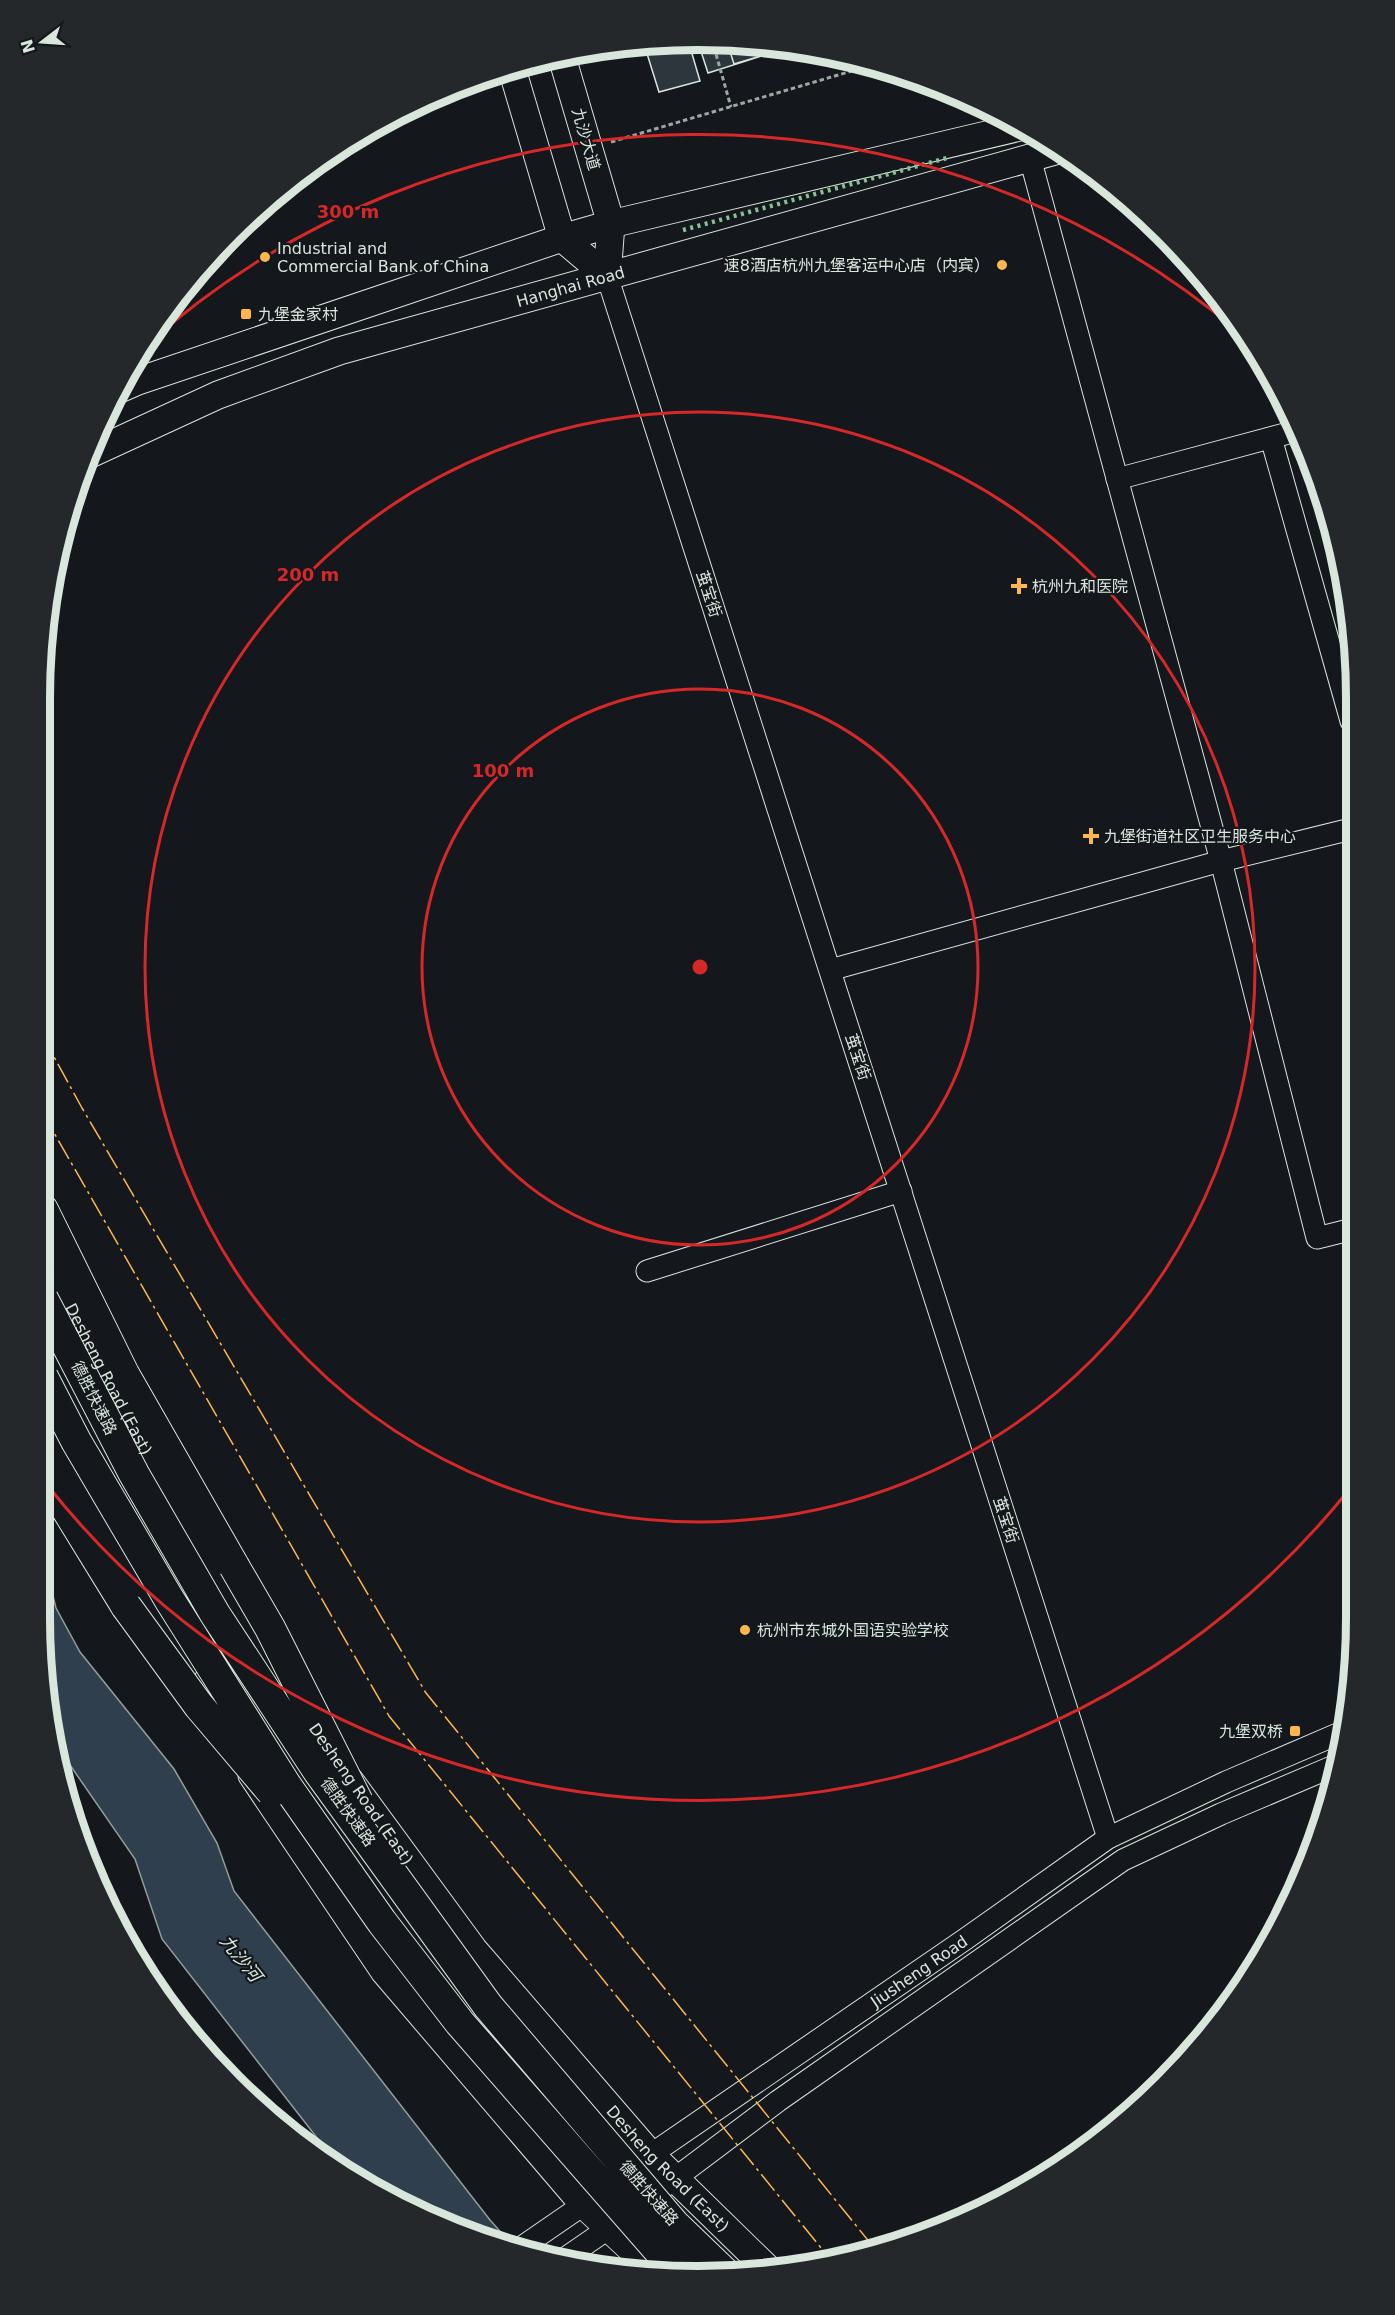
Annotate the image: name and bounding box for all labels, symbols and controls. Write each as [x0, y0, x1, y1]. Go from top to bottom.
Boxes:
north arrow [12, 12, 72, 72]
text: N [17, 37, 39, 55]
street label: 九沙大道 [568, 106, 604, 172]
text: 300 m [317, 201, 379, 222]
place label: Industrial and Commercial Bank of China [277, 239, 489, 276]
marker: Industrial and Commercial Bank of China [258, 250, 272, 264]
place label: 速8酒店杭州九堡客运中心店（内宾） [724, 256, 990, 275]
marker: 速8酒店杭州九堡客运中心店（内宾） [995, 258, 1009, 272]
street label: Hanghai Road [514, 262, 627, 311]
place label: 九堡金家村 [258, 305, 338, 324]
marker: 九堡金家村 [239, 307, 253, 321]
text: 200 m [277, 564, 339, 585]
street label: 茧宝街 [693, 568, 725, 620]
marker: 杭州九和医院 [1010, 577, 1028, 595]
place label: 杭州九和医院 [1032, 577, 1128, 596]
text: 100 m [472, 760, 534, 781]
marker: 九堡街道社区卫生服务中心 [1082, 827, 1100, 845]
place label: 九堡街道社区卫生服务中心 [1104, 827, 1296, 846]
centre of rings [690, 957, 710, 977]
street label: 茧宝街 [842, 1031, 874, 1083]
street label: Desheng Road (East) [62, 1300, 156, 1458]
street label: 德胜快速路 [67, 1358, 121, 1438]
street label: 茧宝街 [990, 1494, 1022, 1546]
place label: 杭州市东城外国语实验学校 [757, 1621, 949, 1640]
marker: 杭州市东城外国语实验学校 [738, 1623, 752, 1637]
street label: Desheng Road (East) [305, 1720, 417, 1868]
place label: 九堡双桥 [1219, 1722, 1283, 1741]
marker: 九堡双桥 [1288, 1724, 1302, 1738]
street label: 德胜快速路 [317, 1774, 379, 1850]
water label: 九沙河 [216, 1930, 268, 1988]
street label: Jiusheng Road [866, 1931, 971, 2011]
street label: Desheng Road (East) [603, 2102, 733, 2236]
street label: 德胜快速路 [616, 2157, 682, 2229]

